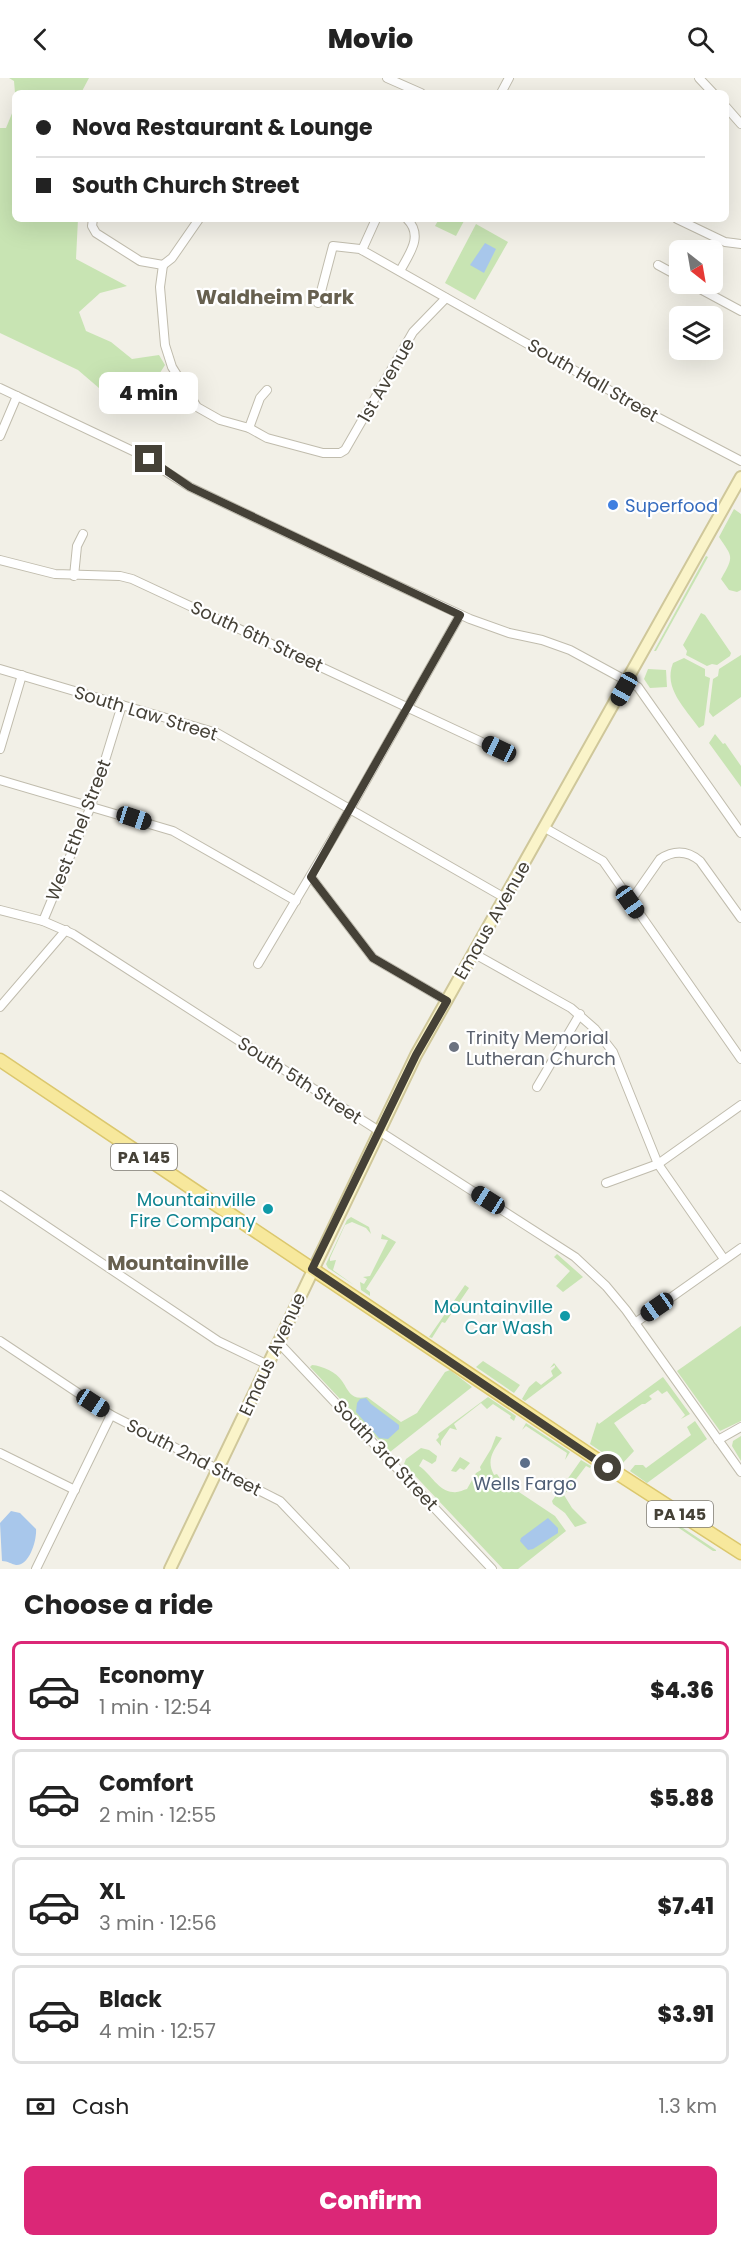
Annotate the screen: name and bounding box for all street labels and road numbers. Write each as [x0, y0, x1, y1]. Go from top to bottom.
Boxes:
street label: South Hall Street [523, 332, 663, 428]
street label: 1st Avenue [352, 333, 420, 427]
street label: South 6th Street [187, 594, 327, 678]
street label: South Law Street [71, 679, 221, 747]
street label: West Ethel Street [39, 756, 117, 904]
street label: Emaus Avenue [448, 856, 536, 984]
street label: South 5th Street [233, 1030, 367, 1130]
road number: PA 145 [111, 1144, 177, 1170]
street label: Emaus Avenue [233, 1288, 311, 1420]
street label: South 3rd Street [328, 1394, 444, 1516]
street label: South 2nd Street [122, 1412, 266, 1502]
road number: PA 145 [647, 1501, 713, 1527]

